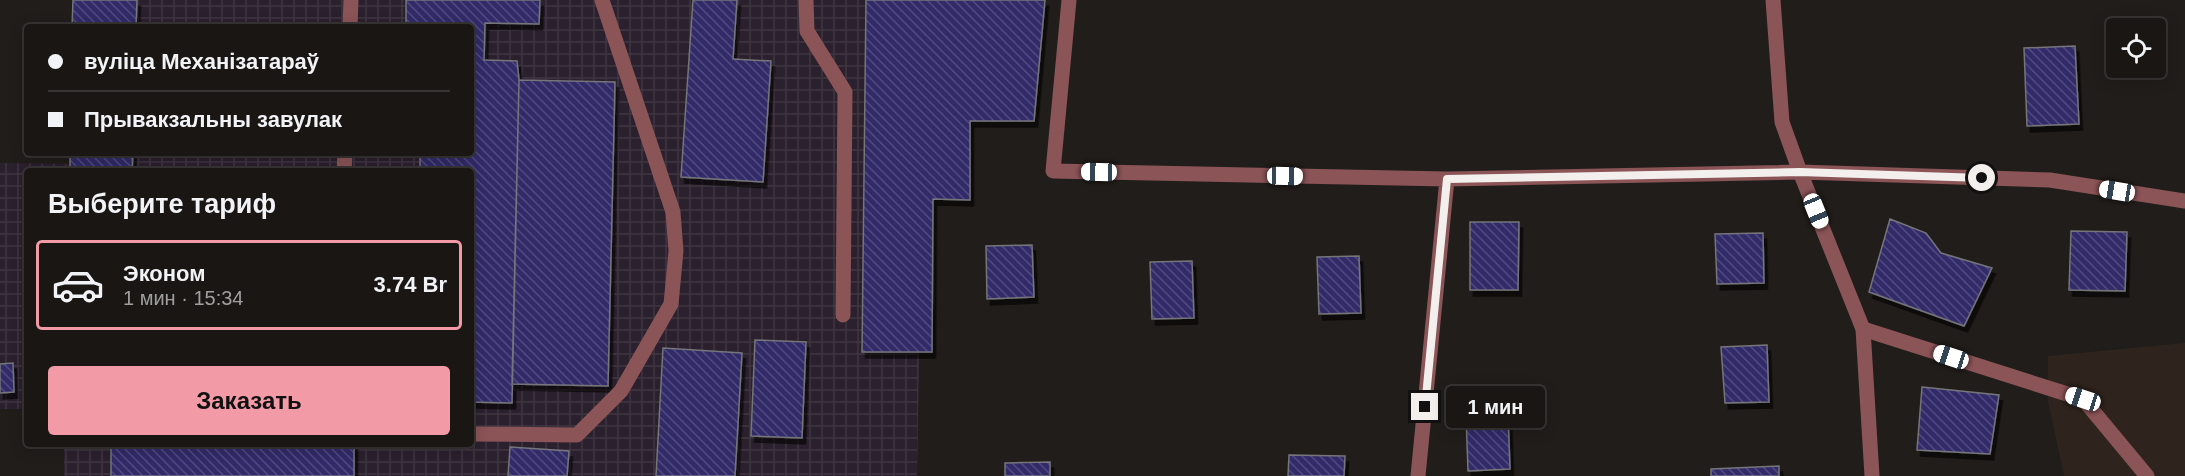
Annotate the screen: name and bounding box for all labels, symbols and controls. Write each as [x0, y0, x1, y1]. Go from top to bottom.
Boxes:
map controls [2106, 18, 2166, 78]
button: locate [2106, 18, 2166, 78]
text: вуліца Механізатараў [84, 49, 319, 74]
text: Прывакзальны завулак [84, 107, 342, 132]
car [1081, 163, 1117, 181]
route start [1968, 164, 1995, 191]
car [1267, 167, 1303, 185]
car [2098, 179, 2136, 203]
text: Выберите тариф [48, 189, 276, 219]
car [1801, 191, 1831, 231]
icon: car [51, 258, 105, 312]
text: Эконом [123, 261, 206, 286]
text: 3.74 Br [374, 272, 447, 297]
text: 1 мин · 15:34 [123, 287, 243, 309]
car [1931, 343, 1971, 371]
button: Заказать [48, 366, 450, 435]
car [2063, 385, 2103, 413]
callout: 1 мин [1446, 386, 1545, 428]
route end [1411, 393, 1438, 420]
text: 1 мин [1468, 396, 1523, 418]

